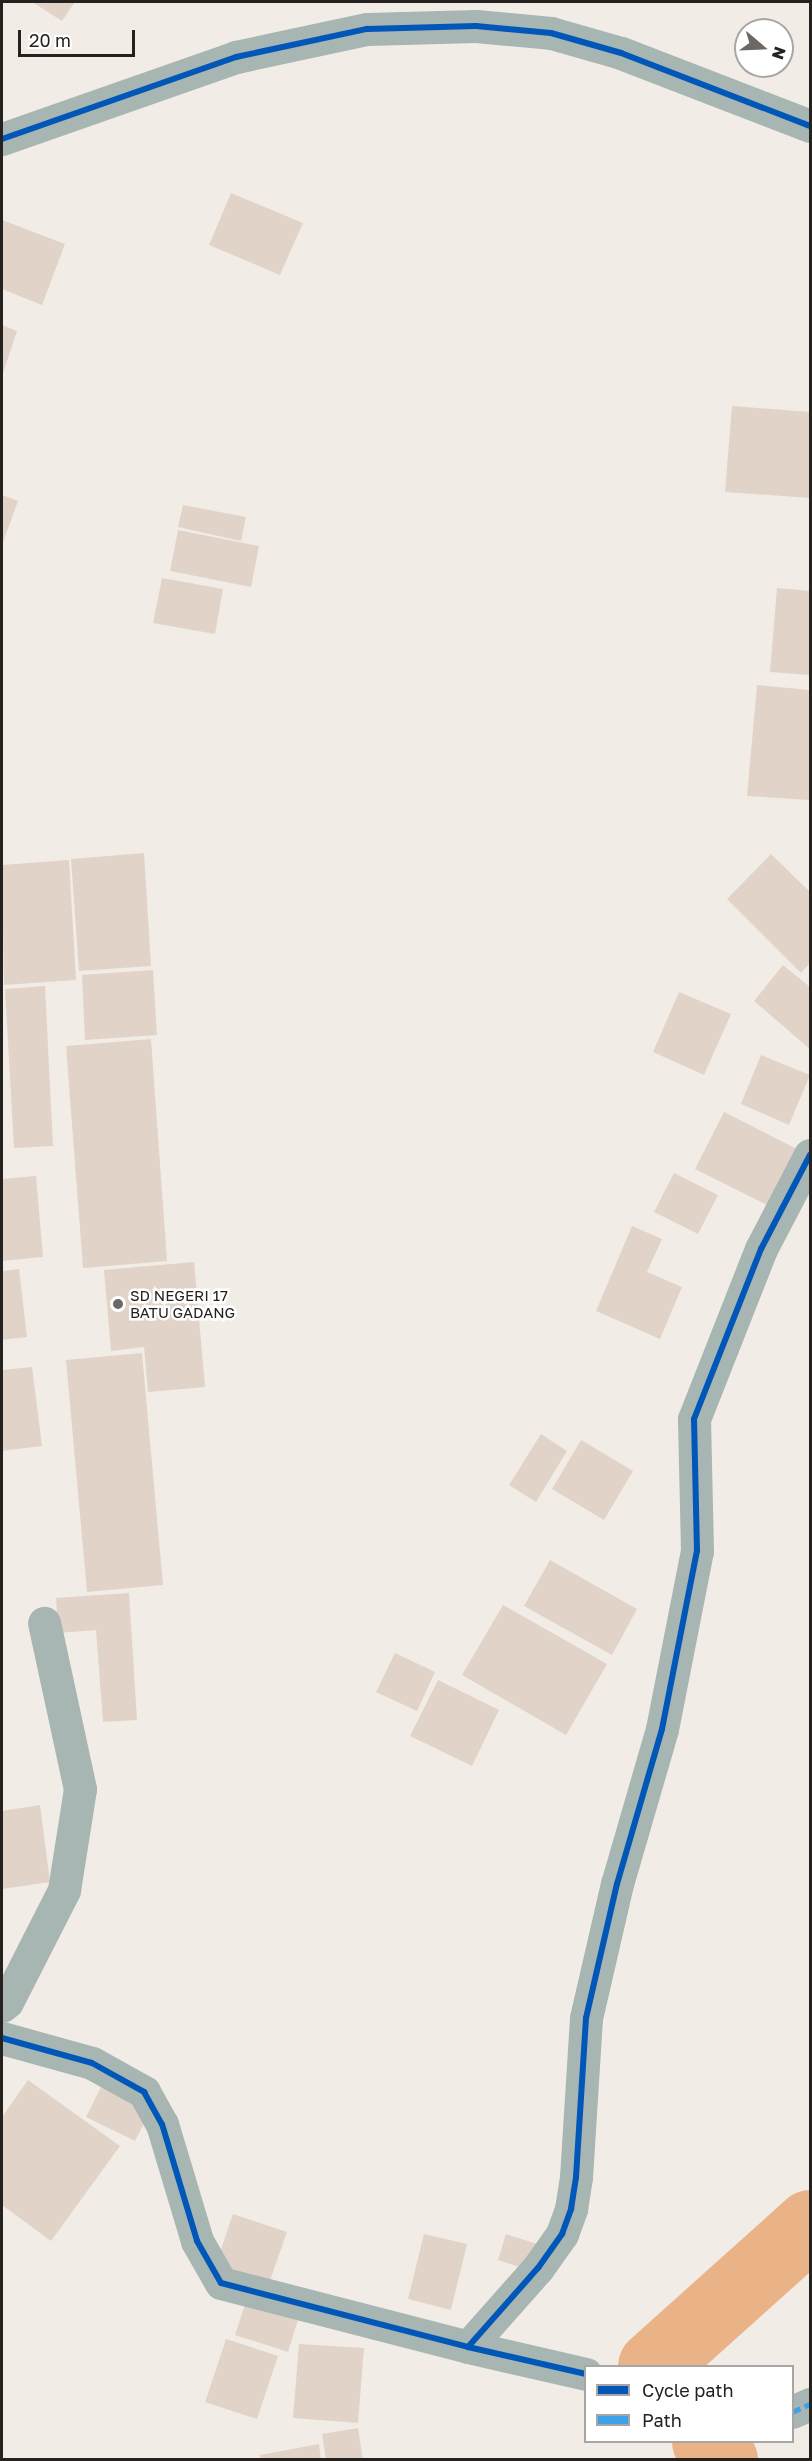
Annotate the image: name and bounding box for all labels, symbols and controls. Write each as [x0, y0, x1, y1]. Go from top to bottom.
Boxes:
scale bar [21, 18, 138, 56]
north arrow [734, 18, 794, 78]
text: 20 m [29, 29, 71, 51]
text: N [768, 44, 791, 62]
place label: SD NEGERI 17 BATU GADANG [130, 1286, 235, 1321]
marker: SD NEGERI 17 BATU GADANG [111, 1297, 125, 1311]
legend [584, 2365, 794, 2443]
text: Cycle path [642, 2379, 734, 2401]
text: Path [642, 2409, 682, 2431]

